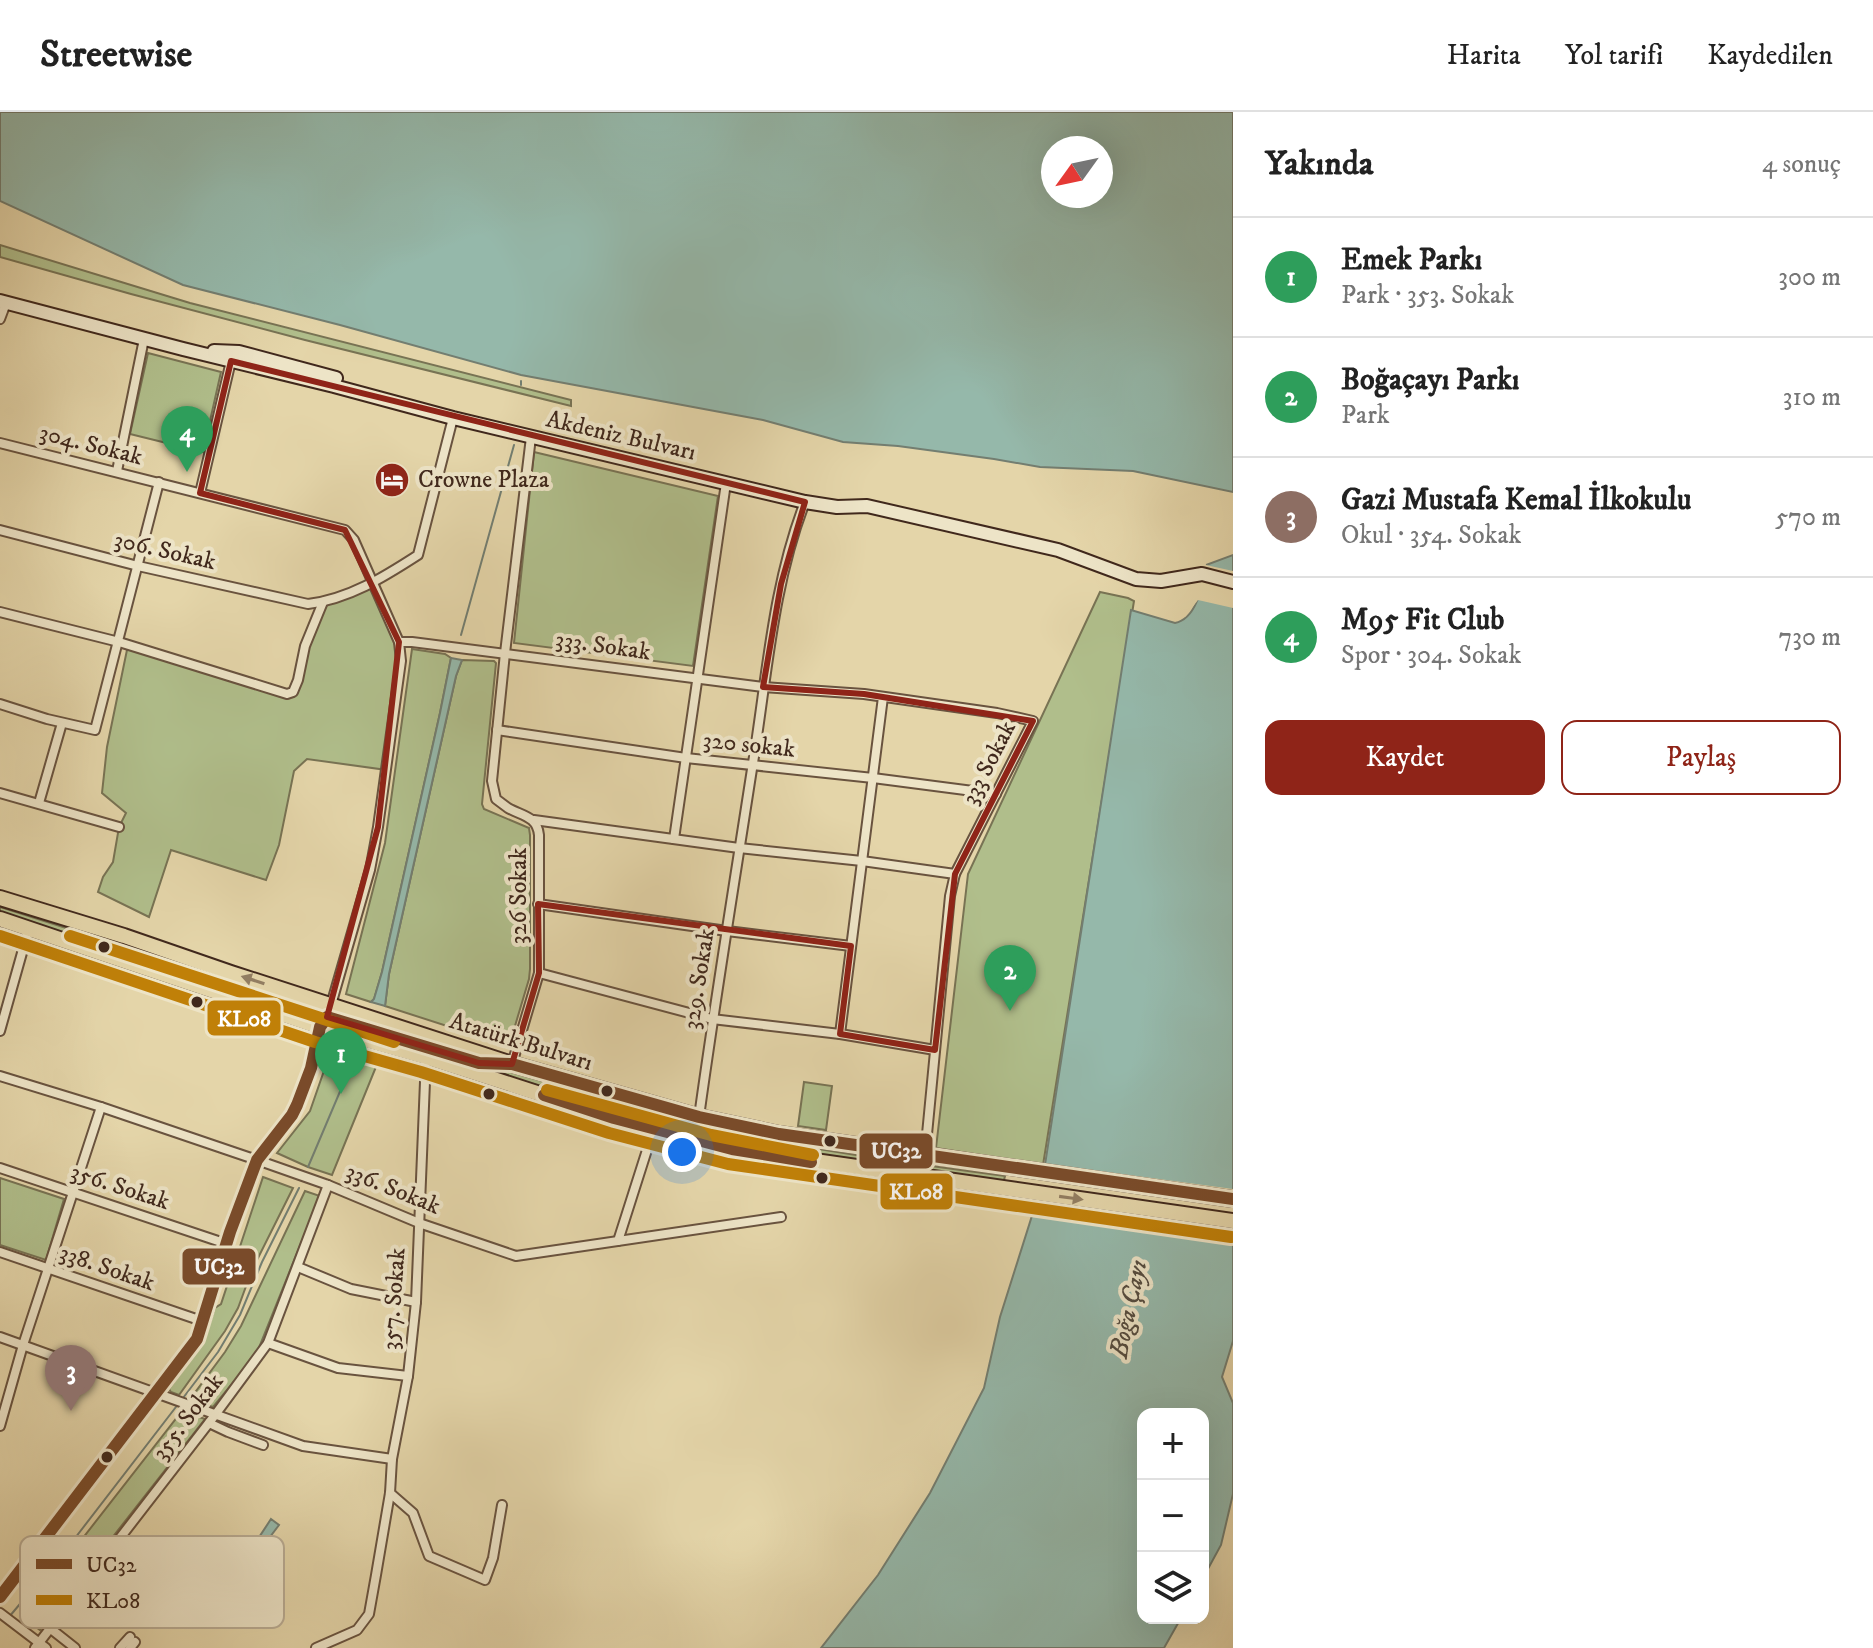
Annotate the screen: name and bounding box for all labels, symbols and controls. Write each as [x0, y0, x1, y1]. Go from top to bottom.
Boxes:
text: Streetwise [40, 31, 192, 79]
text: Harita [1447, 38, 1521, 73]
text: Yol tarifi [1565, 38, 1663, 73]
text: Kaydedilen [1707, 38, 1833, 73]
north arrow [1041, 136, 1113, 208]
text: Yakında [1265, 143, 1373, 185]
text: 4 sonuç [1762, 148, 1841, 181]
text: Emek Parkı [1341, 242, 1482, 279]
text: 1 [1286, 261, 1296, 294]
text: 300 m [1778, 261, 1841, 294]
text: Park · 353. Sokak [1341, 279, 1514, 312]
text: Boğaçayı Parkı [1341, 362, 1520, 399]
text: 2 [1285, 381, 1297, 414]
text: 310 m [1783, 381, 1841, 414]
text: Park [1341, 399, 1390, 432]
street label: Akdeniz Bulvarı [543, 404, 699, 468]
pin: 4 [161, 406, 213, 472]
street label: 304. Sokak [36, 418, 146, 472]
hotel icon: Crowne Plaza [373, 461, 411, 499]
place label: Crowne Plaza [418, 465, 550, 495]
text: Gazi Mustafa Kemal İlkokulu [1341, 482, 1691, 519]
text: 3 [1286, 501, 1296, 534]
text: 570 m [1775, 501, 1841, 534]
text: Okul · 354. Sokak [1341, 519, 1521, 552]
street label: 306. Sokak [111, 525, 219, 577]
text: M95 Fit Club [1341, 602, 1504, 639]
text: 4 [1284, 621, 1298, 654]
text: 730 m [1779, 621, 1841, 654]
street label: 333. Sokak [553, 624, 653, 668]
text: Spor · 304. Sokak [1341, 639, 1521, 672]
street label: 333 Sokak [955, 716, 1023, 810]
button: Kaydet [1265, 720, 1545, 795]
button: Paylaş [1561, 720, 1841, 795]
street label: 320 sokak [701, 725, 797, 765]
street label: 326 Sokak [504, 848, 534, 944]
street label: 329. Sokak [676, 926, 722, 1032]
unlabelled marker [96, 939, 112, 955]
pin: 2 [984, 945, 1036, 1011]
one-way arrow [240, 973, 264, 985]
unlabelled marker [189, 994, 205, 1010]
line badge: KL08 [206, 999, 282, 1037]
text: KL08 [217, 1006, 271, 1033]
street label: Atatürk Bulvarı [446, 1006, 596, 1078]
pin: 1 [315, 1028, 367, 1094]
unlabelled marker [599, 1083, 615, 1099]
unlabelled marker [481, 1086, 497, 1102]
your location [662, 1132, 702, 1172]
line badge: UC32 [858, 1132, 934, 1170]
unlabelled marker [822, 1133, 838, 1149]
text: UC32 [871, 1138, 922, 1165]
street label: 336. Sokak [341, 1156, 445, 1222]
street label: 356. Sokak [67, 1157, 173, 1217]
unlabelled marker [814, 1170, 830, 1186]
line badge: KL08 [879, 1172, 954, 1211]
text: KL08 [889, 1179, 943, 1206]
one-way arrow [1059, 1192, 1084, 1205]
street label: 338. Sokak [55, 1238, 159, 1298]
line badge: UC32 [181, 1247, 257, 1286]
street label: 357. Sokak [375, 1247, 413, 1351]
text: UC32 [194, 1254, 245, 1281]
water label: Boğa Çayı [1102, 1257, 1155, 1362]
pin: 3 [45, 1345, 97, 1411]
street label: 355. Sokak [146, 1368, 230, 1466]
map controls [1137, 1408, 1209, 1624]
button: + [1137, 1408, 1209, 1480]
unlabelled marker [99, 1449, 115, 1465]
button: − [1137, 1480, 1209, 1552]
legend [20, 1536, 284, 1628]
text: UC32 [86, 1552, 137, 1579]
button: layers [1137, 1552, 1209, 1624]
text: KL08 [86, 1588, 140, 1615]

